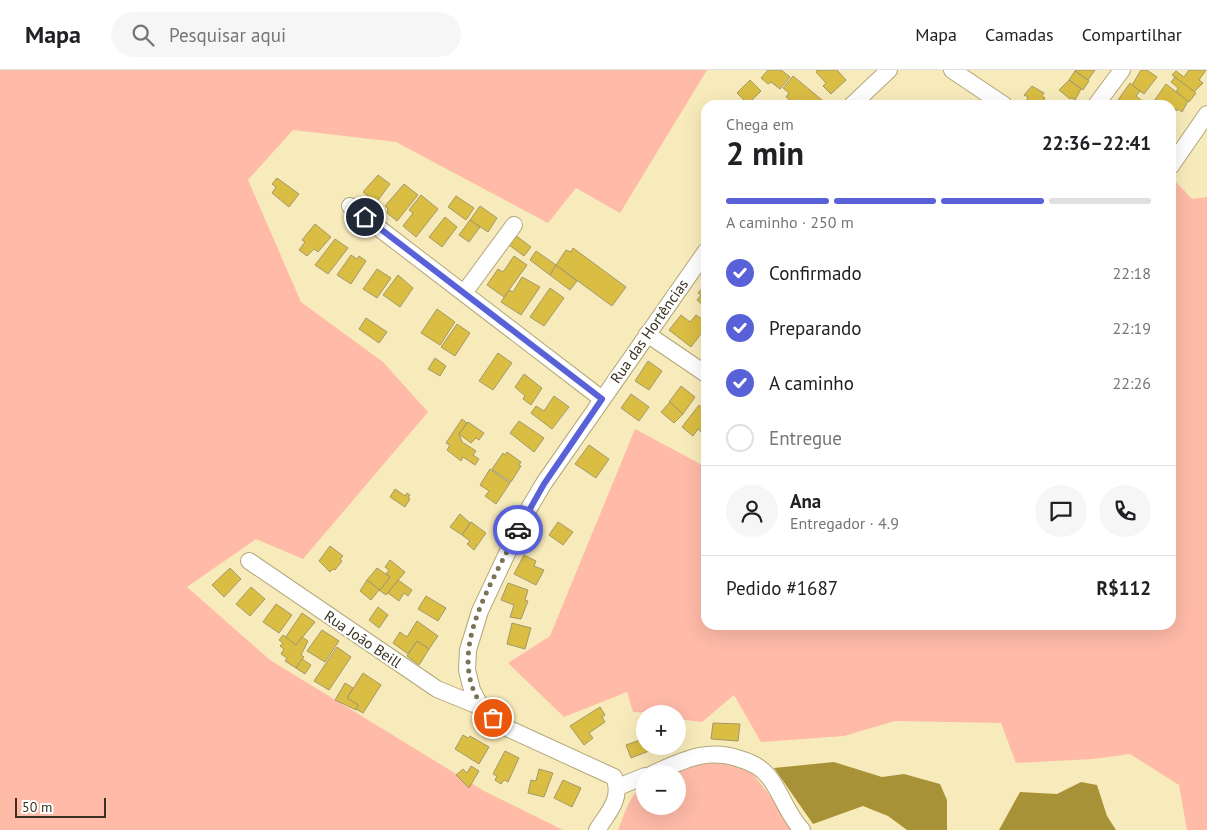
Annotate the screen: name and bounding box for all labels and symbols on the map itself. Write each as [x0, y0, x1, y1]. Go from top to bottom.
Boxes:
pin [344, 196, 386, 238]
street label: Rua das Hortências [606, 275, 692, 387]
courier [493, 505, 543, 555]
street label: Rua João Beill [321, 606, 406, 672]
pin [472, 697, 514, 739]
scale bar [15, 795, 106, 818]

